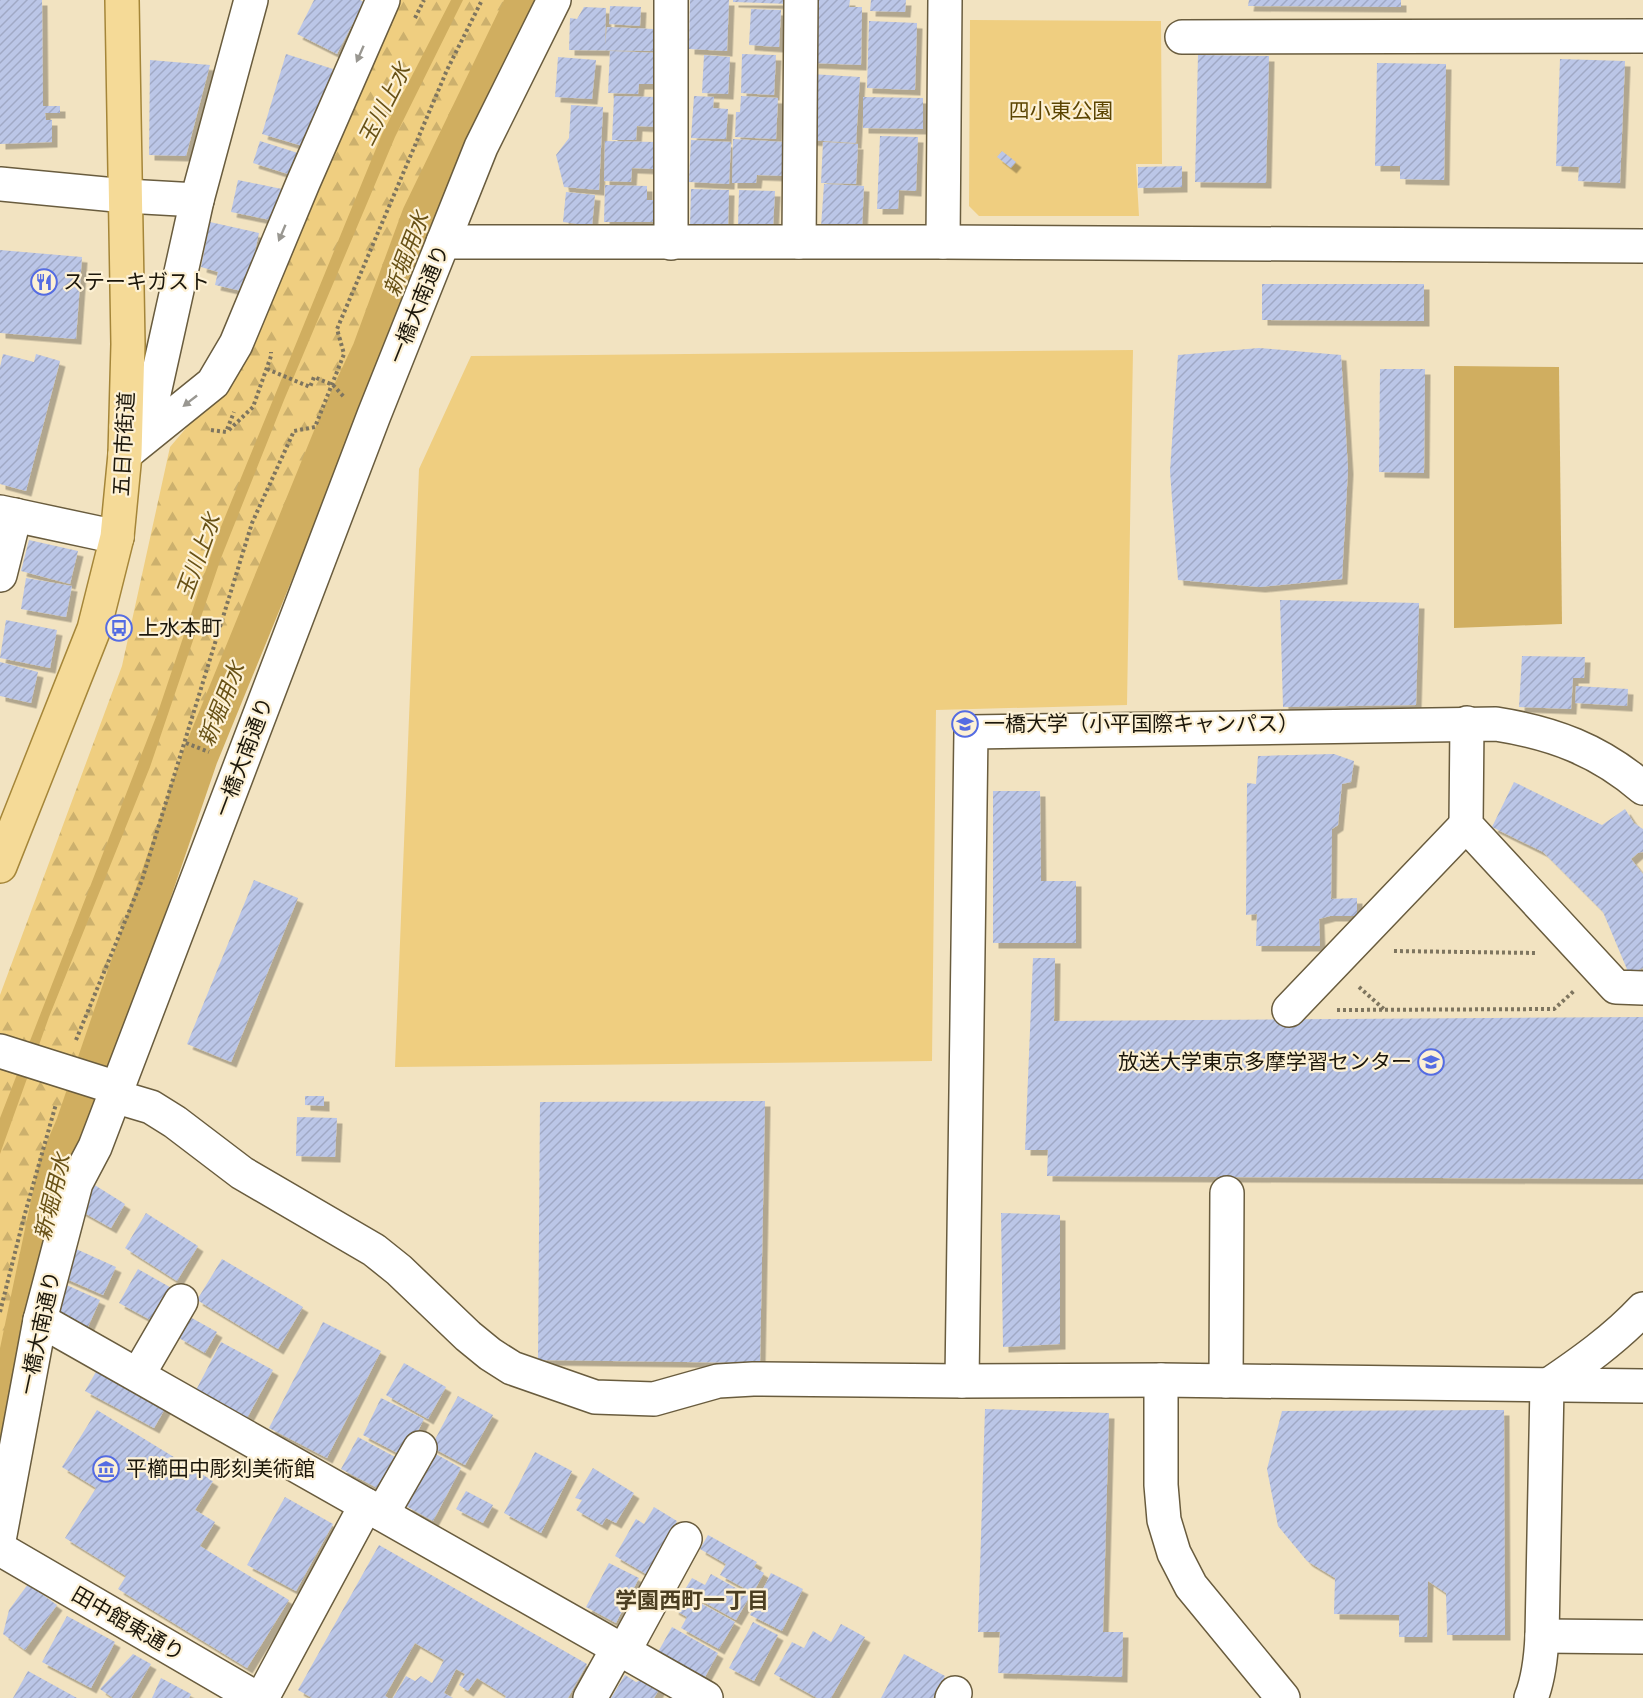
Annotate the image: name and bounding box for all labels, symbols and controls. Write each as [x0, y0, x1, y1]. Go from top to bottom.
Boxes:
one-way arrow [355, 45, 364, 62]
water label: 玉川上水 [353, 58, 416, 149]
park label: 四小東公園 [1009, 99, 1114, 123]
water label: 新堀用水 [379, 207, 435, 300]
one-way arrow [277, 224, 287, 242]
street label: 一橋大南通り [384, 241, 454, 367]
restaurant icon: ステーキガスト [29, 267, 59, 297]
place label: ステーキガスト [63, 270, 210, 294]
street label: 五日市街道 [109, 391, 139, 497]
one-way arrow [183, 395, 198, 407]
water label: 玉川上水 [172, 509, 226, 602]
bus stop icon: 上水本町 [104, 613, 134, 643]
place label: 上水本町 [138, 616, 222, 640]
water label: 新堀用水 [193, 657, 250, 750]
street label: 一橋大南通り [210, 694, 278, 820]
school or university icon: 一橋大学（小平国際キャンパス） [950, 709, 980, 739]
place label: 一橋大学（小平国際キャンパス） [984, 712, 1299, 736]
school or university icon: 放送大学東京多摩学習センター [1416, 1047, 1446, 1077]
place label: 放送大学東京多摩学習センター [1118, 1050, 1412, 1074]
water label: 新堀用水 [30, 1149, 76, 1243]
street label: 一橋大南通り [15, 1269, 65, 1397]
museum icon: 平櫛田中彫刻美術館 [91, 1454, 121, 1484]
place label: 平櫛田中彫刻美術館 [126, 1457, 315, 1481]
street label: 田中館東通り [67, 1582, 189, 1666]
district label: 学園西町一丁目 [615, 1588, 769, 1613]

